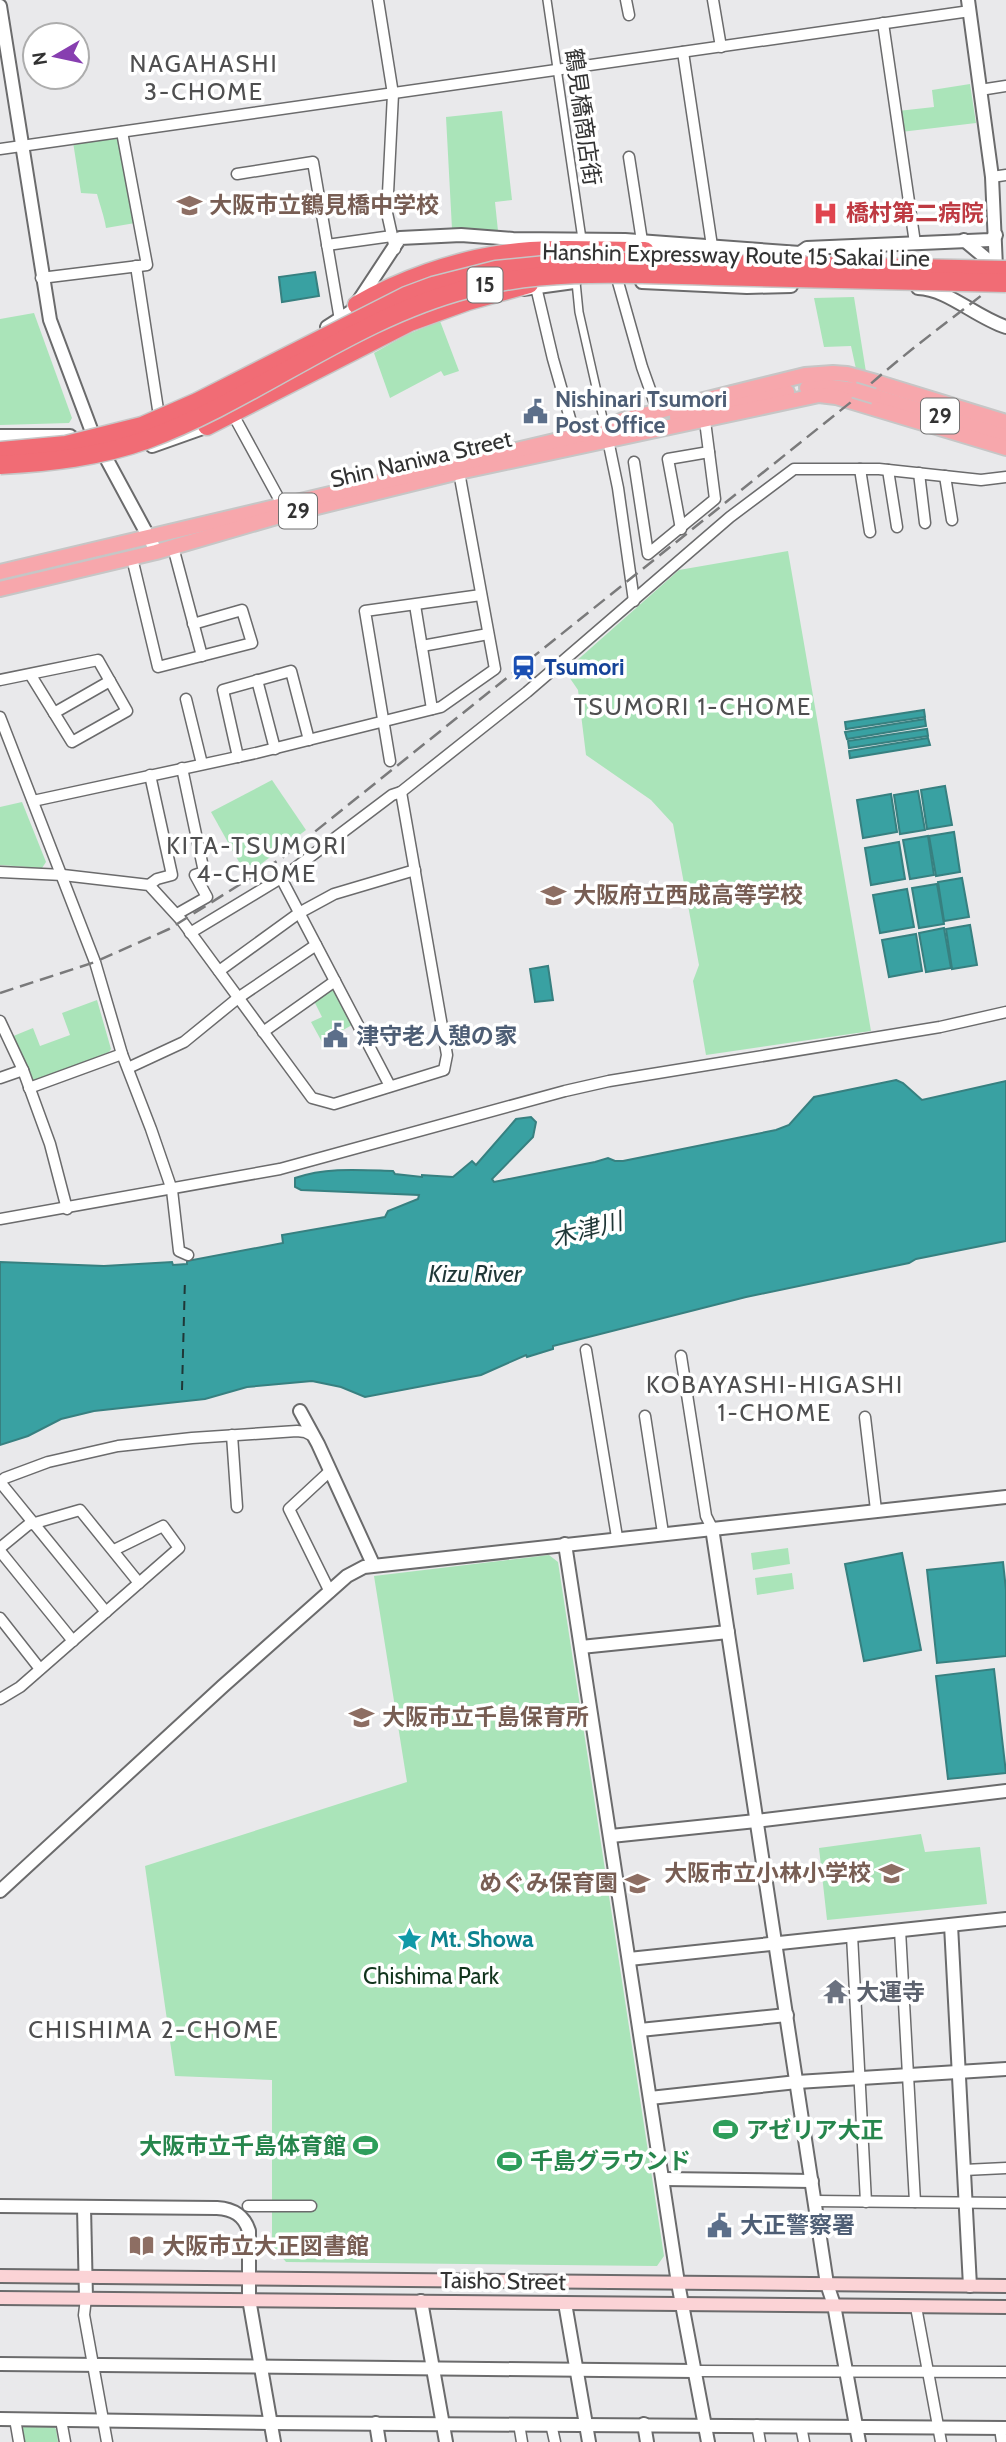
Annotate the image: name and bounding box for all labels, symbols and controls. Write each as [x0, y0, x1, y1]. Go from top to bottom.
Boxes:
north arrow [21, 21, 91, 91]
street label: 鶴見橋商店街 [560, 47, 606, 187]
district label: NAGAHASHI 3-CHOME [129, 49, 279, 106]
text: N [27, 50, 52, 67]
school or university icon: 大阪市立鶴見橋中学校 [175, 191, 203, 219]
place label: 大阪市立鶴見橋中学校 [209, 191, 439, 219]
hospital icon: 橋村第二病院 [812, 199, 840, 227]
place label: 橋村第二病院 [846, 199, 984, 227]
street label: Hanshin Expressway Route 15 Sakai Line [542, 238, 930, 272]
road number: 15 [468, 268, 503, 302]
place label: Nishinari Tsumori Post Office [555, 385, 727, 439]
public building icon: Nishinari Tsumori Post Office [521, 398, 549, 426]
road number: 29 [921, 398, 959, 434]
street label: Shin Naniwa Street [328, 424, 515, 493]
road number: 29 [279, 494, 317, 528]
station icon: Tsumori [510, 653, 538, 681]
place label: Tsumori [544, 653, 624, 681]
district label: TSUMORI 1-CHOME [574, 692, 812, 721]
district label: KITA-TSUMORI 4-CHOME [166, 831, 348, 888]
school or university icon: 大阪府立西成高等学校 [539, 881, 567, 909]
place label: 大阪府立西成高等学校 [573, 881, 803, 909]
public building icon: 津守老人憩の家 [322, 1022, 350, 1050]
place label: 津守老人憩の家 [356, 1022, 517, 1050]
water label: 木津川 [548, 1205, 628, 1253]
water label: Kizu River [429, 1259, 523, 1288]
district label: KOBAYASHI-HIGASHI 1-CHOME [646, 1370, 904, 1427]
school or university icon: 大阪市立千島保育所 [348, 1703, 376, 1731]
place label: 大阪市立千島保育所 [382, 1703, 589, 1731]
place label: 大阪市立小林小学校 [664, 1859, 871, 1887]
school or university icon: 大阪市立小林小学校 [877, 1859, 905, 1887]
place label: めぐみ保育園 [479, 1869, 618, 1897]
school or university icon: めぐみ保育園 [624, 1869, 652, 1897]
place icon: Mt. Showa [396, 1925, 424, 1953]
place label: Mt. Showa [430, 1925, 534, 1953]
park label: Chishima Park [363, 1962, 500, 1990]
temple icon: 大運寺 [822, 1978, 850, 2006]
place label: 大運寺 [856, 1978, 925, 2006]
district label: CHISHIMA 2-CHOME [28, 2015, 280, 2044]
sports icon: アゼリア大正 [712, 2116, 740, 2144]
place label: アゼリア大正 [746, 2116, 884, 2144]
place label: 大阪市立千島体育館 [139, 2132, 346, 2160]
sports icon: 大阪市立千島体育館 [352, 2132, 380, 2160]
sports icon: 千島グラウンド [496, 2147, 524, 2175]
place label: 千島グラウンド [530, 2147, 691, 2175]
public building icon: 大正警察署 [706, 2211, 734, 2239]
place label: 大正警察署 [740, 2211, 855, 2239]
library icon: 大阪市立大正図書館 [128, 2232, 156, 2260]
place label: 大阪市立大正図書館 [162, 2232, 369, 2260]
street label: Taisho Street [440, 2266, 566, 2296]

